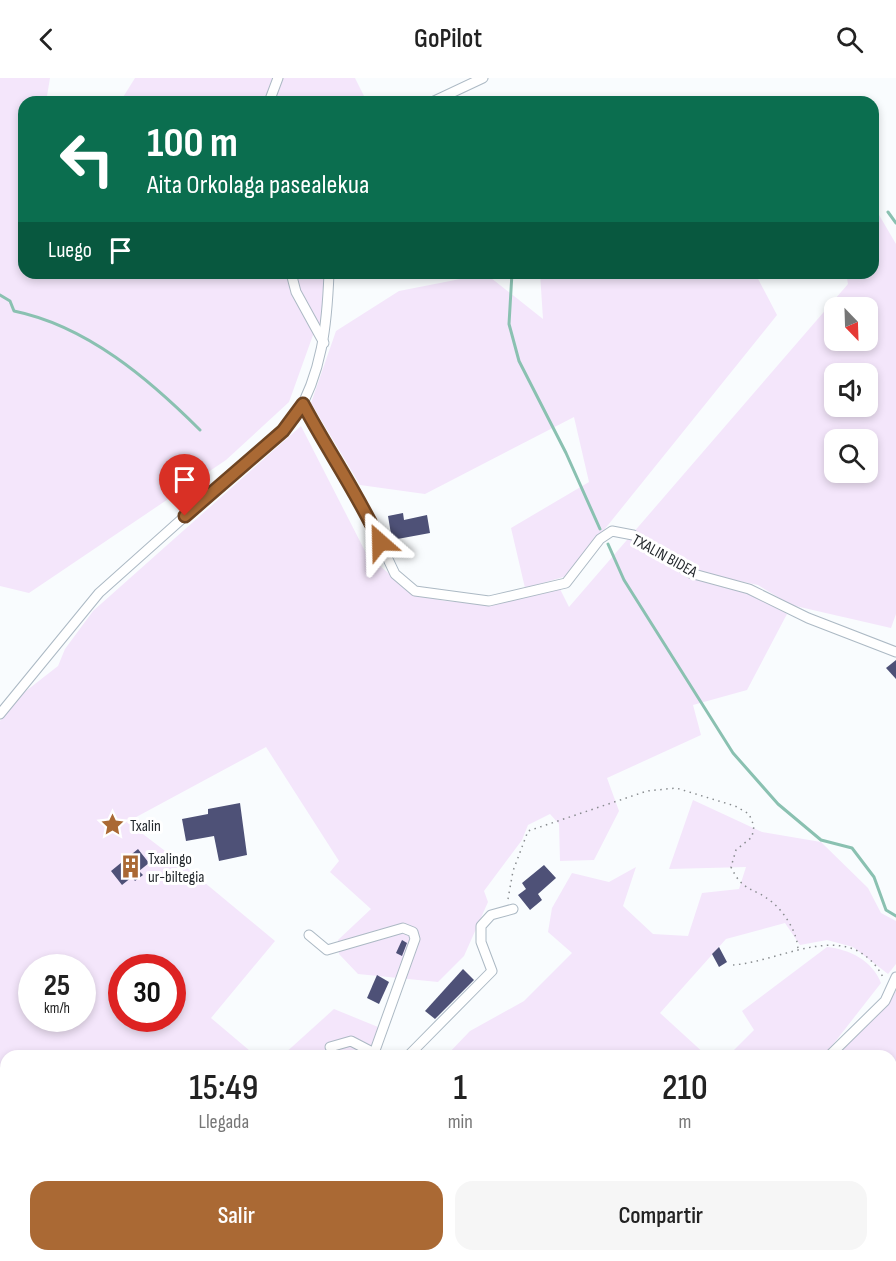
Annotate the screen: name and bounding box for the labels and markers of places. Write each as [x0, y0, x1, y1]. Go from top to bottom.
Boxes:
pin [159, 454, 210, 516]
place icon: Txalin [99, 812, 125, 838]
place label: Txalin [130, 817, 161, 836]
place label: Txalingo ur-biltegia [148, 850, 204, 887]
building icon: Txalingo ur-biltegia [117, 854, 143, 880]

